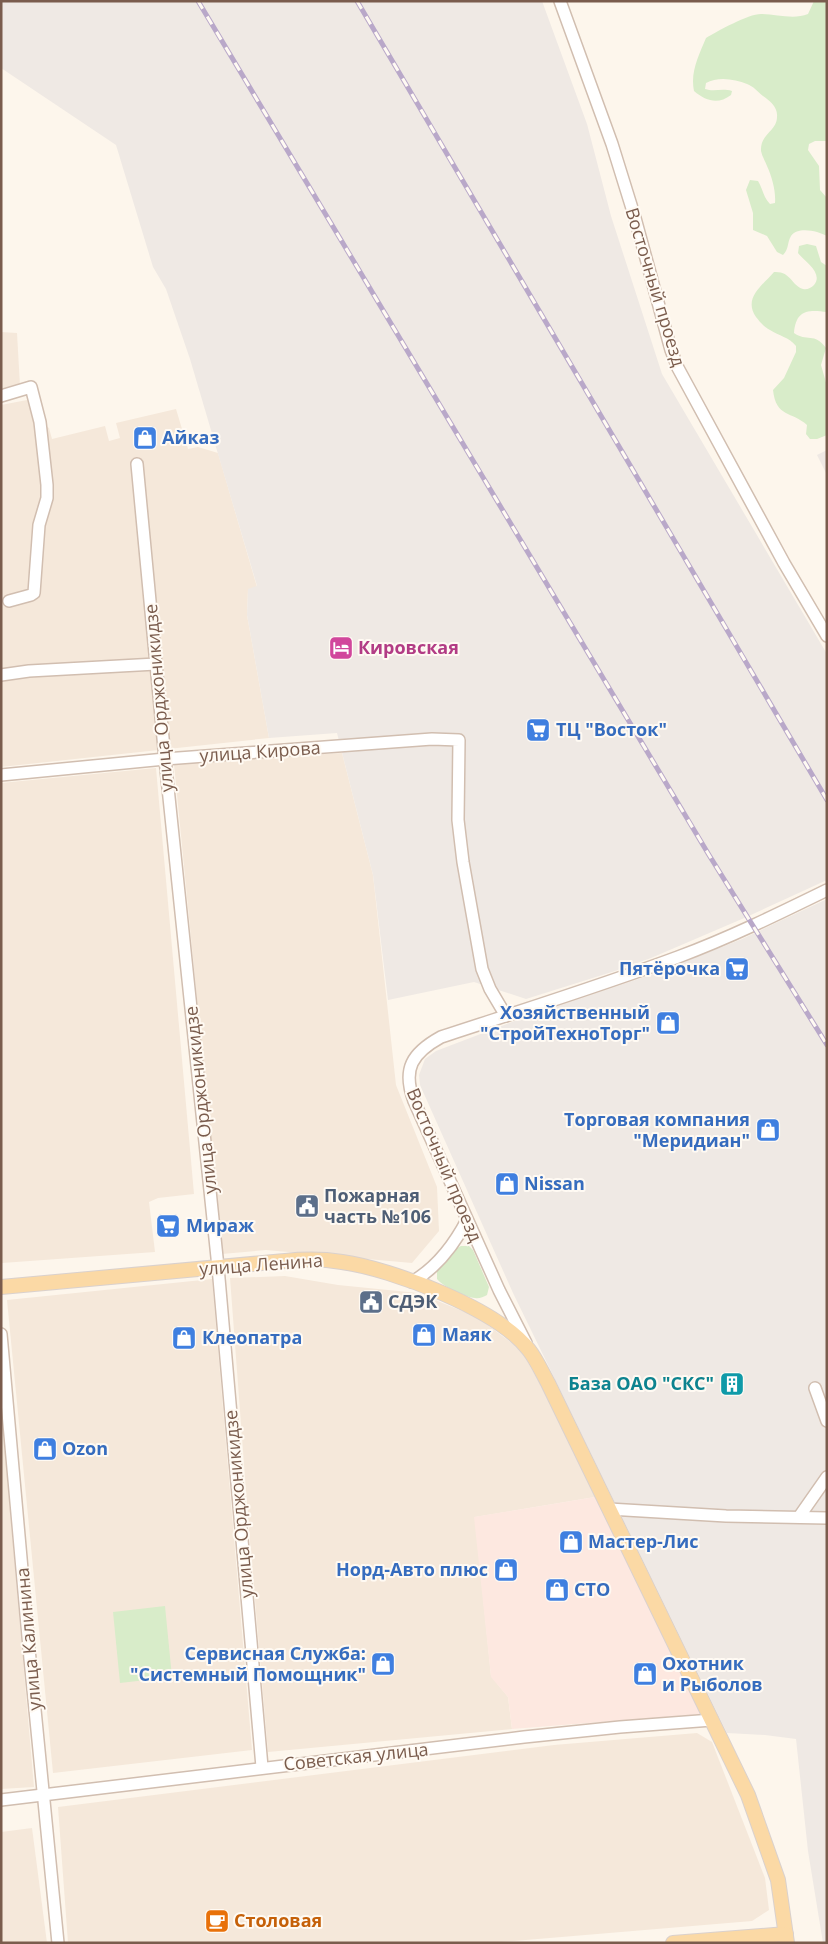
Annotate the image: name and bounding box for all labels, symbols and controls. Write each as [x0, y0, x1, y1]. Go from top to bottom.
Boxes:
street label: Восточный проезд [620, 204, 692, 369]
shop icon: Айказ [132, 425, 158, 451]
place label: Айказ [162, 425, 219, 449]
street label: улица Орджоникидзе [138, 603, 178, 793]
hotel icon: Кировская [328, 635, 354, 661]
place label: Кировская [358, 635, 459, 659]
supermarket icon: ТЦ "Восток" [525, 717, 551, 743]
place label: ТЦ "Восток" [556, 717, 667, 741]
street label: улица Кирова [199, 735, 321, 767]
place label: Пятёрочка [619, 956, 720, 980]
supermarket icon: Пятёрочка [724, 956, 750, 982]
place label: Хозяйственный "СтройТехноТорг" [480, 1000, 650, 1045]
street label: улица Орджоникидзе [178, 1005, 222, 1195]
shop icon: Хозяйственный "СтройТехноТорг" [655, 1010, 681, 1036]
street label: Восточный проезд [402, 1084, 488, 1245]
place label: Торговая компания "Меридиан" [564, 1107, 750, 1152]
shop icon: Торговая компания "Меридиан" [755, 1117, 781, 1143]
shop icon: Nissan [494, 1171, 520, 1197]
place label: Nissan [524, 1171, 585, 1195]
place label: Пожарная часть №106 [324, 1183, 431, 1228]
public building icon: Пожарная часть №106 [294, 1193, 320, 1219]
supermarket icon: Мираж [155, 1213, 181, 1239]
place label: Мираж [186, 1213, 254, 1237]
street label: улица Ленина [198, 1248, 323, 1280]
public building icon: СДЭК [358, 1289, 384, 1315]
place label: СДЭК [388, 1289, 438, 1313]
shop icon: Маяк [411, 1322, 437, 1348]
place label: Маяк [442, 1322, 493, 1346]
shop icon: Клеопатра [171, 1325, 197, 1351]
place label: Клеопатра [202, 1325, 302, 1349]
place label: База ОАО "СКС" [568, 1371, 714, 1395]
building icon: База ОАО "СКС" [719, 1371, 745, 1397]
street label: улица Орджоникидзе [218, 1409, 258, 1599]
shop icon: Ozon [32, 1436, 58, 1462]
place label: Ozon [62, 1436, 108, 1460]
shop icon: Мастер-Лис [558, 1529, 584, 1555]
place label: Мастер-Лис [588, 1529, 699, 1553]
place label: Норд-Авто плюс [336, 1557, 488, 1581]
shop icon: Норд-Авто плюс [493, 1557, 519, 1583]
street label: улица Калинина [10, 1566, 46, 1712]
shop icon: СТО [544, 1577, 570, 1603]
place label: СТО [574, 1577, 610, 1601]
place label: Сервисная Служба: "Системный Помощник" [130, 1641, 366, 1686]
shop icon: Сервисная Служба: "Системный Помощник" [370, 1651, 396, 1677]
place label: Охотник и Рыболов [662, 1651, 763, 1696]
shop icon: Охотник и Рыболов [632, 1661, 658, 1687]
street label: Советская улица [282, 1736, 430, 1776]
cafe icon: Столовая [204, 1908, 230, 1934]
place label: Столовая [234, 1908, 322, 1932]

